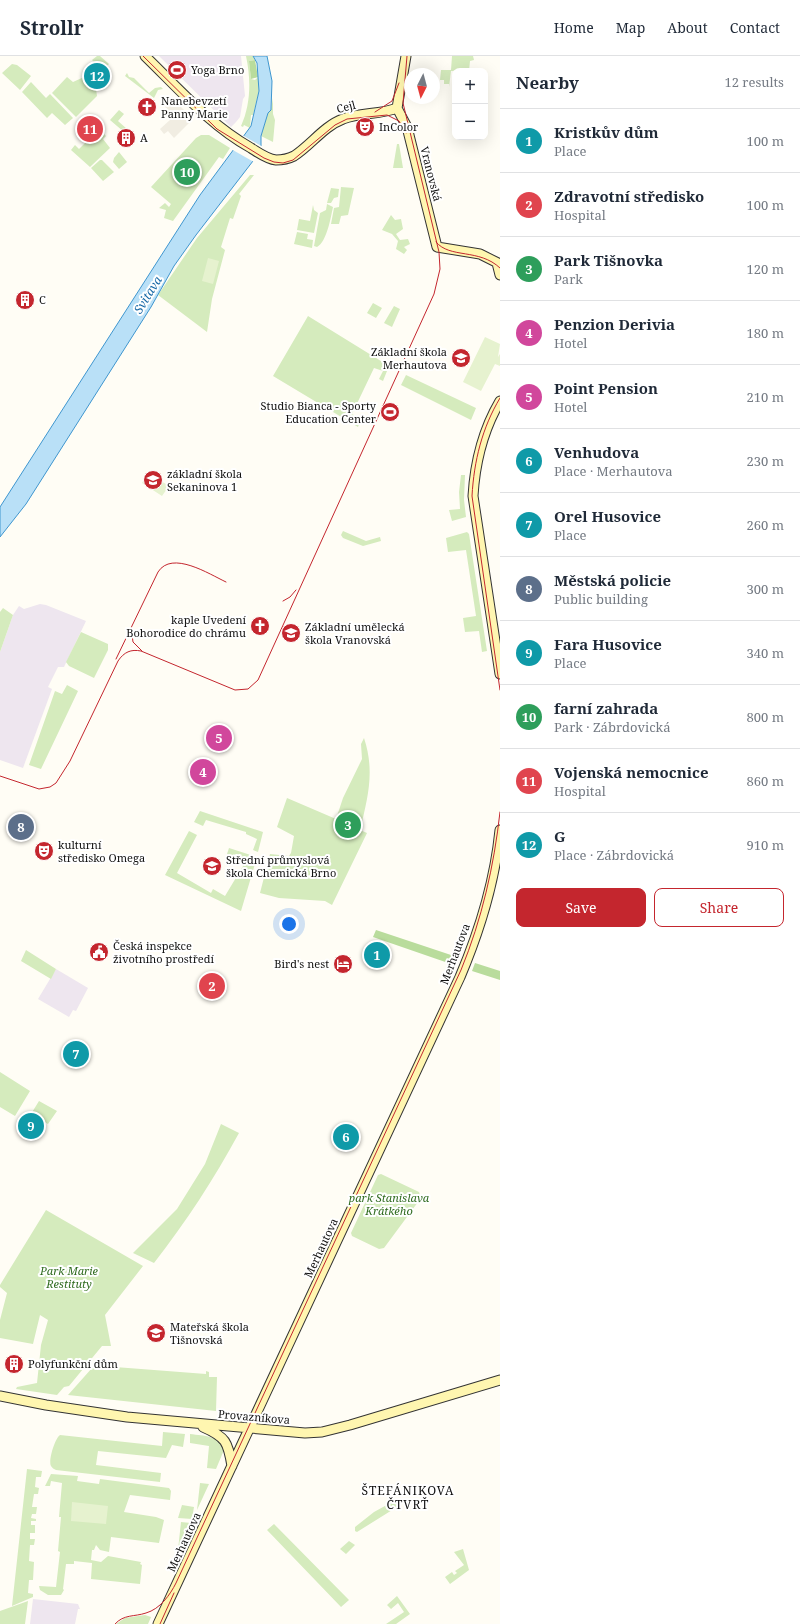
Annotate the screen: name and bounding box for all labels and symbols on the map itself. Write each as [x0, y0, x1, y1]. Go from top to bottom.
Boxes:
sports icon: Yoga Brno [166, 59, 188, 81]
pin: 12 [84, 61, 110, 91]
place label: Yoga Brno [190, 62, 244, 77]
north arrow [404, 68, 440, 104]
place label: Nanebevzetí Panny Marie [161, 93, 228, 121]
church icon: Nanebevzetí Panny Marie [136, 96, 158, 118]
street label: Cejl [335, 97, 358, 116]
pin: 11 [77, 114, 103, 144]
theatre icon: InColor [354, 116, 376, 138]
place label: InColor [379, 119, 419, 134]
building icon: A [115, 127, 137, 149]
place label: A [140, 130, 148, 145]
street label: Vranovská [417, 145, 446, 203]
pin: 10 [174, 157, 200, 187]
water label: Svitava [129, 273, 166, 317]
building icon: C [14, 289, 36, 311]
place label: C [39, 292, 46, 307]
place label: Základní škola Merhautova [371, 344, 447, 372]
school or university icon: Základní škola Merhautova [450, 347, 472, 369]
place label: Studio Bianca - Sporty Education Center [261, 398, 377, 426]
sports icon: Studio Bianca - Sporty Education Center [379, 401, 401, 423]
place label: základní škola Sekaninova 1 [167, 466, 242, 494]
school or university icon: základní škola Sekaninova 1 [142, 469, 164, 491]
place label: kaple Uvedení Bohorodice do chrámu [126, 612, 246, 640]
church icon: kaple Uvedení Bohorodice do chrámu [249, 615, 271, 637]
place label: Základní umělecká škola Vranovská [305, 619, 405, 647]
school or university icon: Základní umělecká škola Vranovská [280, 622, 302, 644]
pin: 5 [206, 723, 232, 753]
pin: 4 [190, 757, 216, 787]
pin: 3 [335, 810, 361, 840]
pin: 8 [8, 812, 34, 842]
place label: kulturní středisko Omega [58, 837, 145, 865]
theatre icon: kulturní středisko Omega [33, 840, 55, 862]
place label: Střední průmyslová škola Chemická Brno [226, 852, 336, 880]
school or university icon: Střední průmyslová škola Chemická Brno [201, 855, 223, 877]
your location [279, 914, 299, 934]
street label: Merhautova [436, 921, 473, 987]
place label: Česká inspekce životního prostředí [113, 938, 214, 966]
pin: 1 [364, 940, 390, 970]
public building icon: Česká inspekce životního prostředí [88, 941, 110, 963]
hotel icon: Bird's nest [332, 953, 354, 975]
place label: Bird's nest [274, 956, 329, 971]
pin: 2 [199, 971, 225, 1001]
pin: 7 [63, 1039, 89, 1069]
pin: 9 [18, 1111, 44, 1141]
pin: 6 [333, 1122, 359, 1152]
park label: park Stanislava Krátkého [348, 1190, 430, 1218]
street label: Merhautova [300, 1215, 341, 1280]
park label: Park Marie Restituty [39, 1263, 99, 1291]
place label: Mateřská škola Tišnovská [170, 1319, 249, 1347]
school or university icon: Mateřská škola Tišnovská [145, 1322, 167, 1344]
building icon: Polyfunkční dům [3, 1353, 25, 1375]
place label: Polyfunkční dům [28, 1356, 119, 1371]
street label: Provazníkova [217, 1406, 291, 1427]
district label: ŠTEFÁNIKOVA ČTVRŤ [362, 1482, 454, 1513]
street label: Merhautova [163, 1509, 204, 1574]

